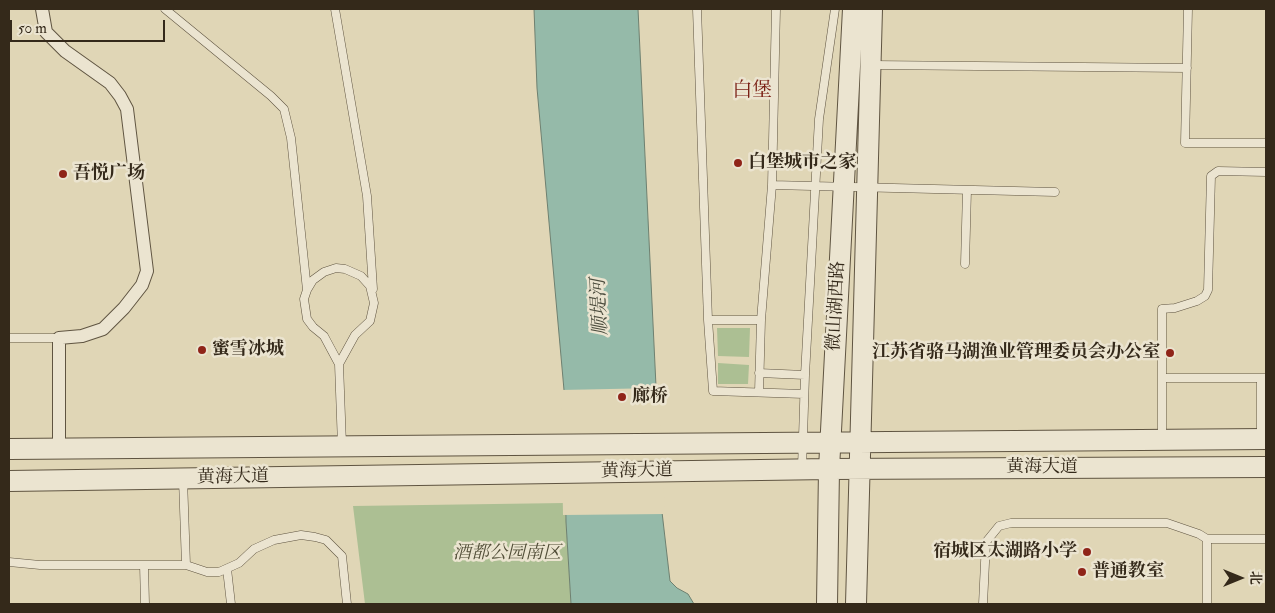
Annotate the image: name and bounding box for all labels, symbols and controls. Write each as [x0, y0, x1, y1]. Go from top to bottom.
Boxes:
scale bar [12, 10, 168, 42]
text: 50 m [18, 19, 47, 38]
district label: 白堡 [732, 80, 772, 104]
place label: 白堡城市之家 [748, 152, 856, 174]
marker: 白堡城市之家 [732, 157, 744, 169]
place label: 吾悦广场 [73, 163, 145, 185]
marker: 吾悦广场 [57, 168, 69, 180]
street label: 微山湖西路 [824, 260, 850, 352]
water label: 顺堤河 [588, 278, 614, 336]
place label: 蜜雪冰城 [212, 339, 284, 361]
place label: 江苏省骆马湖渔业管理委员会办公室 [872, 342, 1160, 364]
marker: 蜜雪冰城 [196, 344, 208, 356]
marker: 江苏省骆马湖渔业管理委员会办公室 [1164, 347, 1176, 359]
place label: 廊桥 [632, 386, 668, 408]
marker: 廊桥 [616, 391, 628, 403]
street label: 黄海大道 [1006, 457, 1078, 479]
street label: 黄海大道 [601, 461, 673, 483]
street label: 黄海大道 [197, 467, 269, 489]
place label: 宿城区太湖路小学 [933, 541, 1077, 563]
park label: 酒都公园南区 [453, 543, 561, 565]
marker: 宿城区太湖路小学 [1081, 546, 1093, 558]
north arrow [1215, 553, 1265, 603]
place label: 普通教室 [1092, 561, 1164, 583]
marker: 普通教室 [1076, 566, 1088, 578]
text: 北 [1247, 571, 1264, 585]

